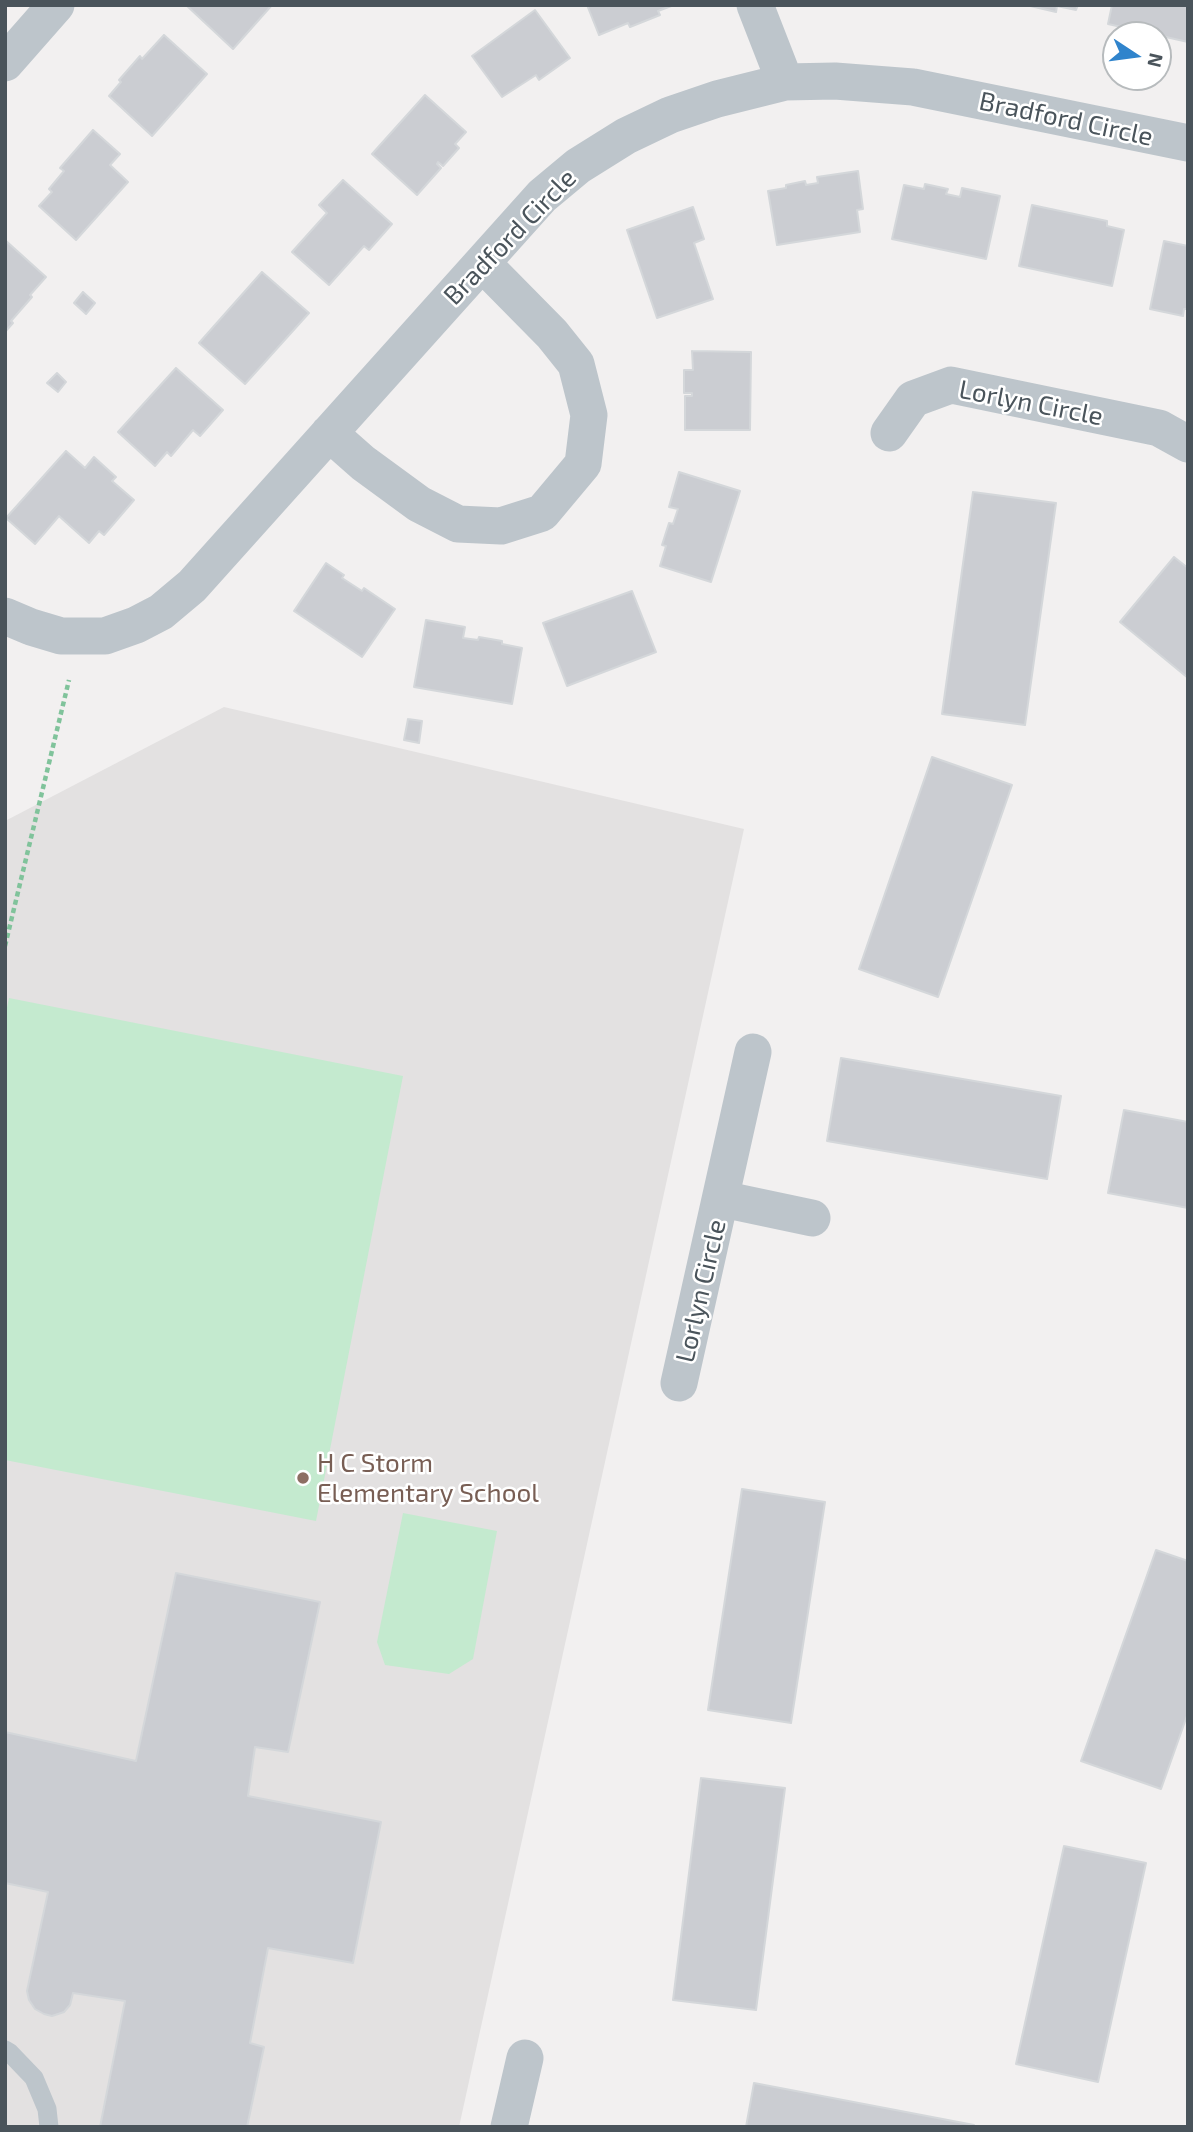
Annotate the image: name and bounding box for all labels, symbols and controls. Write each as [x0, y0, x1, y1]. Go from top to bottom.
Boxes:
north arrow [1102, 21, 1172, 91]
text: N [1143, 51, 1169, 70]
street label: Bradford Circle [976, 85, 1156, 153]
street label: Bradford Circle [437, 163, 583, 311]
street label: Lorlyn Circle [956, 374, 1106, 432]
street label: Lorlyn Circle [669, 1216, 733, 1366]
place label: H C Storm Elementary School [317, 1447, 539, 1508]
marker: H C Storm Elementary School [295, 1470, 311, 1486]

